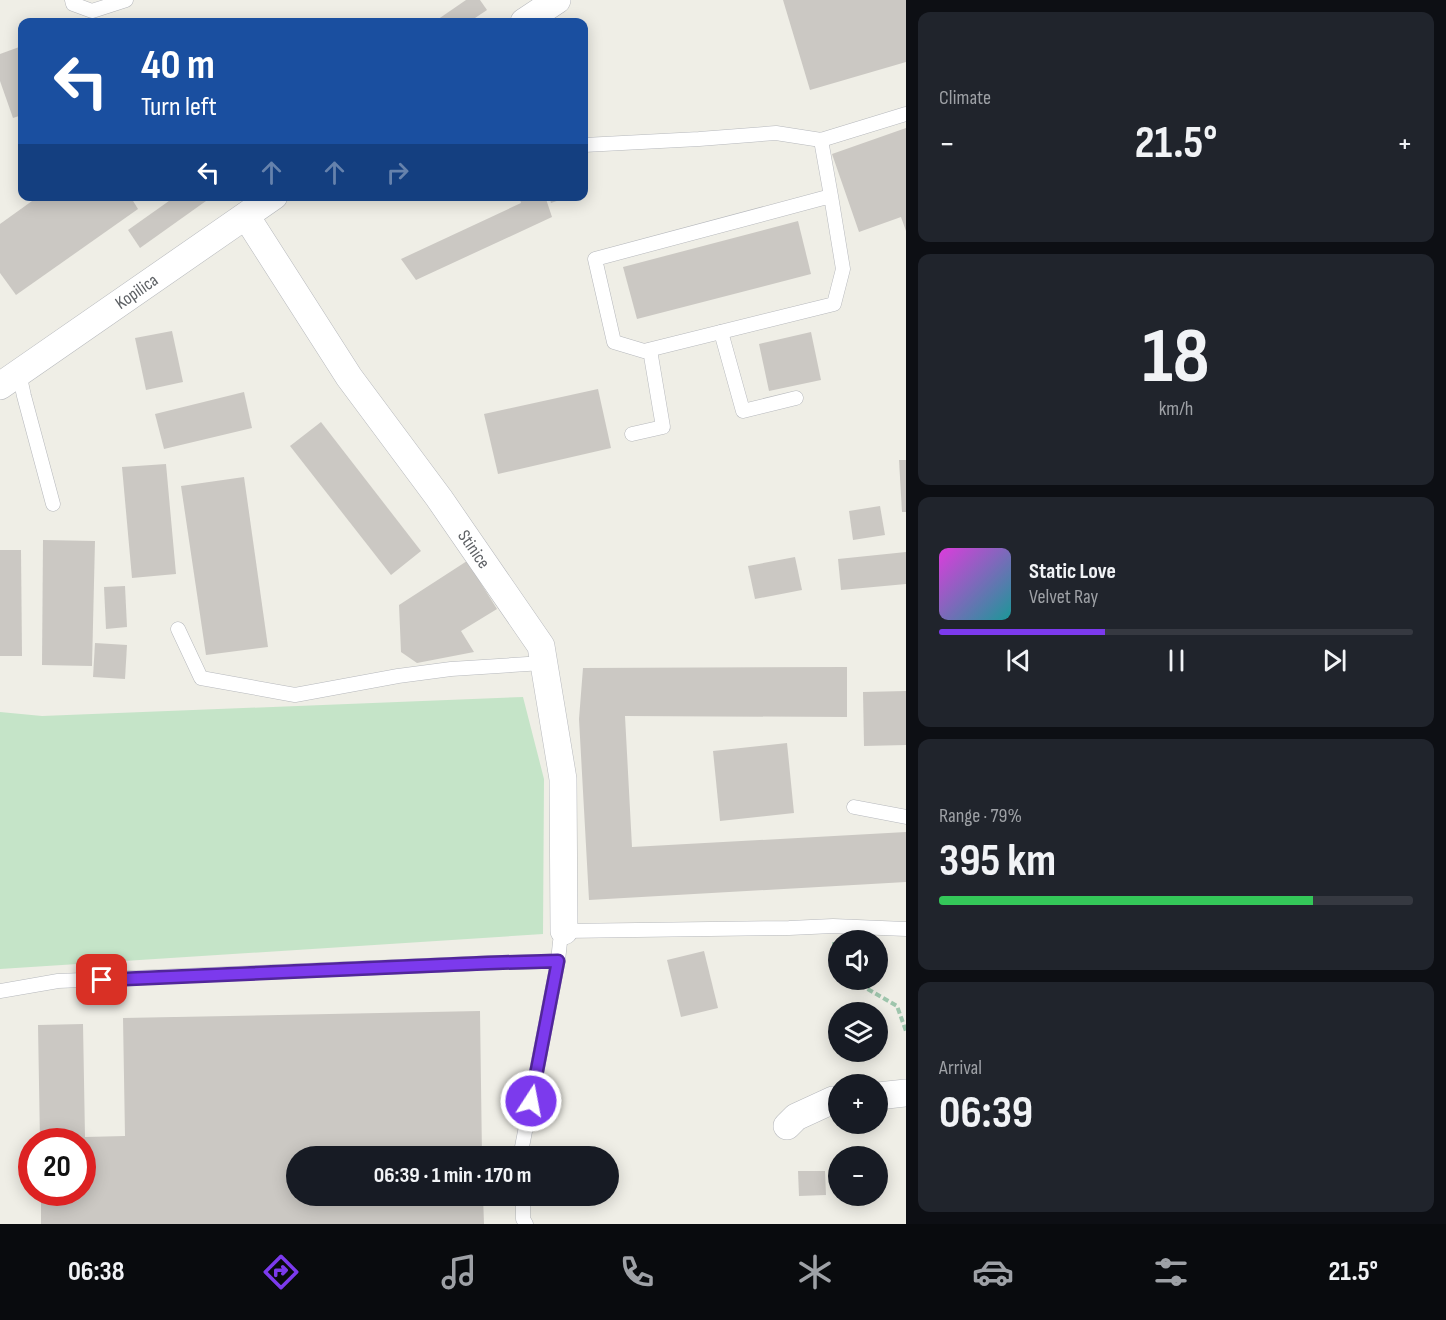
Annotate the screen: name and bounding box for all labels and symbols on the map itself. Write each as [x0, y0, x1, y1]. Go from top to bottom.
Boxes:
street label: Kopilica [111, 270, 162, 314]
street label: Stinice [453, 526, 494, 573]
pin [76, 954, 127, 1005]
position arrow [499, 1069, 563, 1133]
speed limit sign: 20 [18, 1128, 96, 1206]

